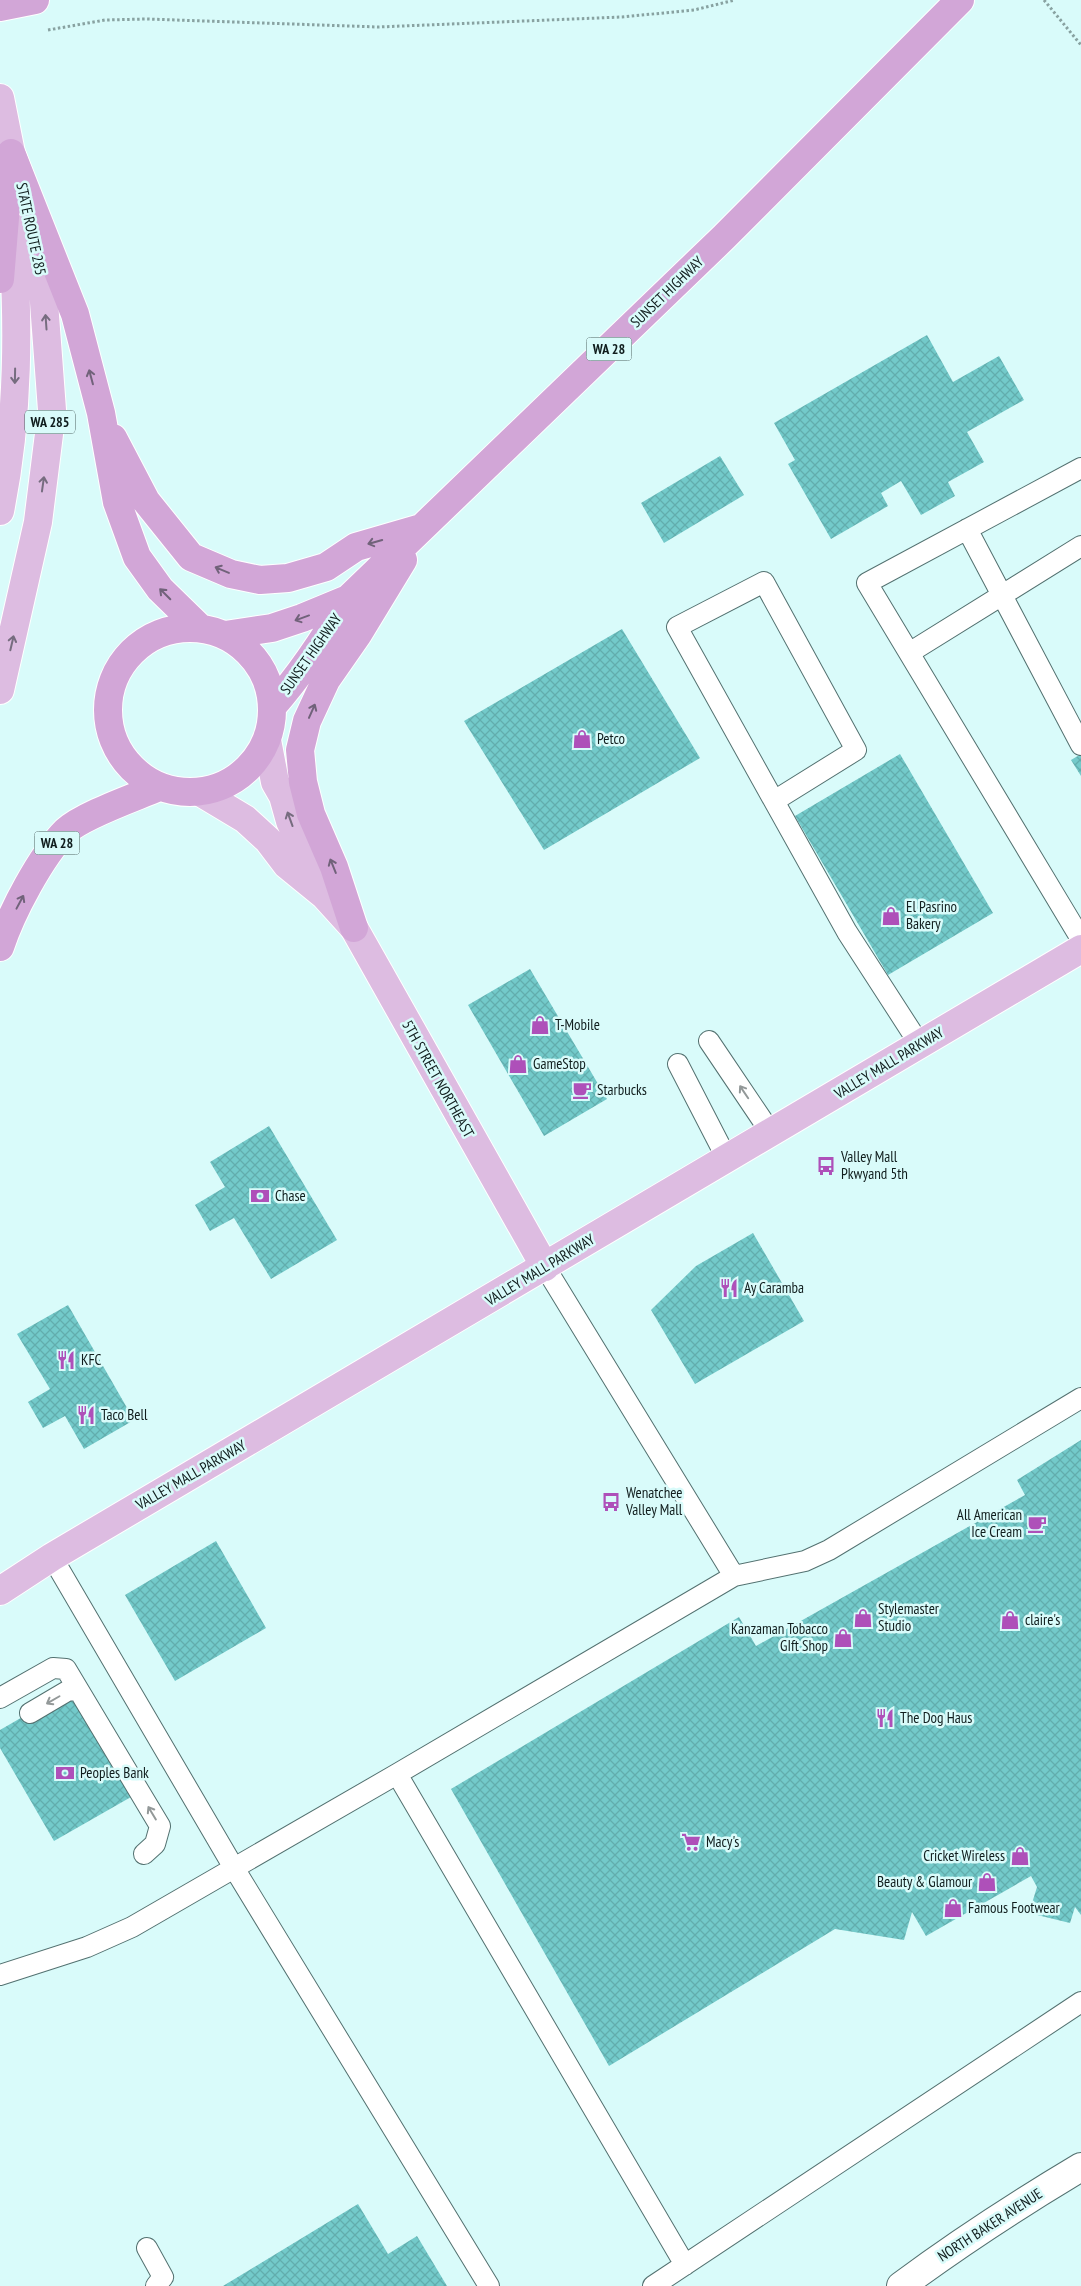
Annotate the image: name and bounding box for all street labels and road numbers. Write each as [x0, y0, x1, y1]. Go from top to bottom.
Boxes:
street label: STATE ROUTE 285 [12, 181, 51, 277]
street label: SUNSET HIGHWAY [626, 252, 707, 331]
road number: WA 28 [586, 338, 632, 360]
road number: WA 285 [25, 411, 75, 434]
street label: SUNSET HIGHWAY [276, 610, 346, 698]
road number: WA 28 [34, 831, 80, 854]
street label: 5TH STREET NORTHEAST [398, 1017, 479, 1141]
street label: VALLEY MALL PARKWAY [830, 1022, 947, 1103]
street label: VALLEY MALL PARKWAY [481, 1229, 598, 1310]
street label: VALLEY MALL PARKWAY [131, 1435, 249, 1514]
street label: NORTH BAKER AVENUE [934, 2184, 1046, 2265]

